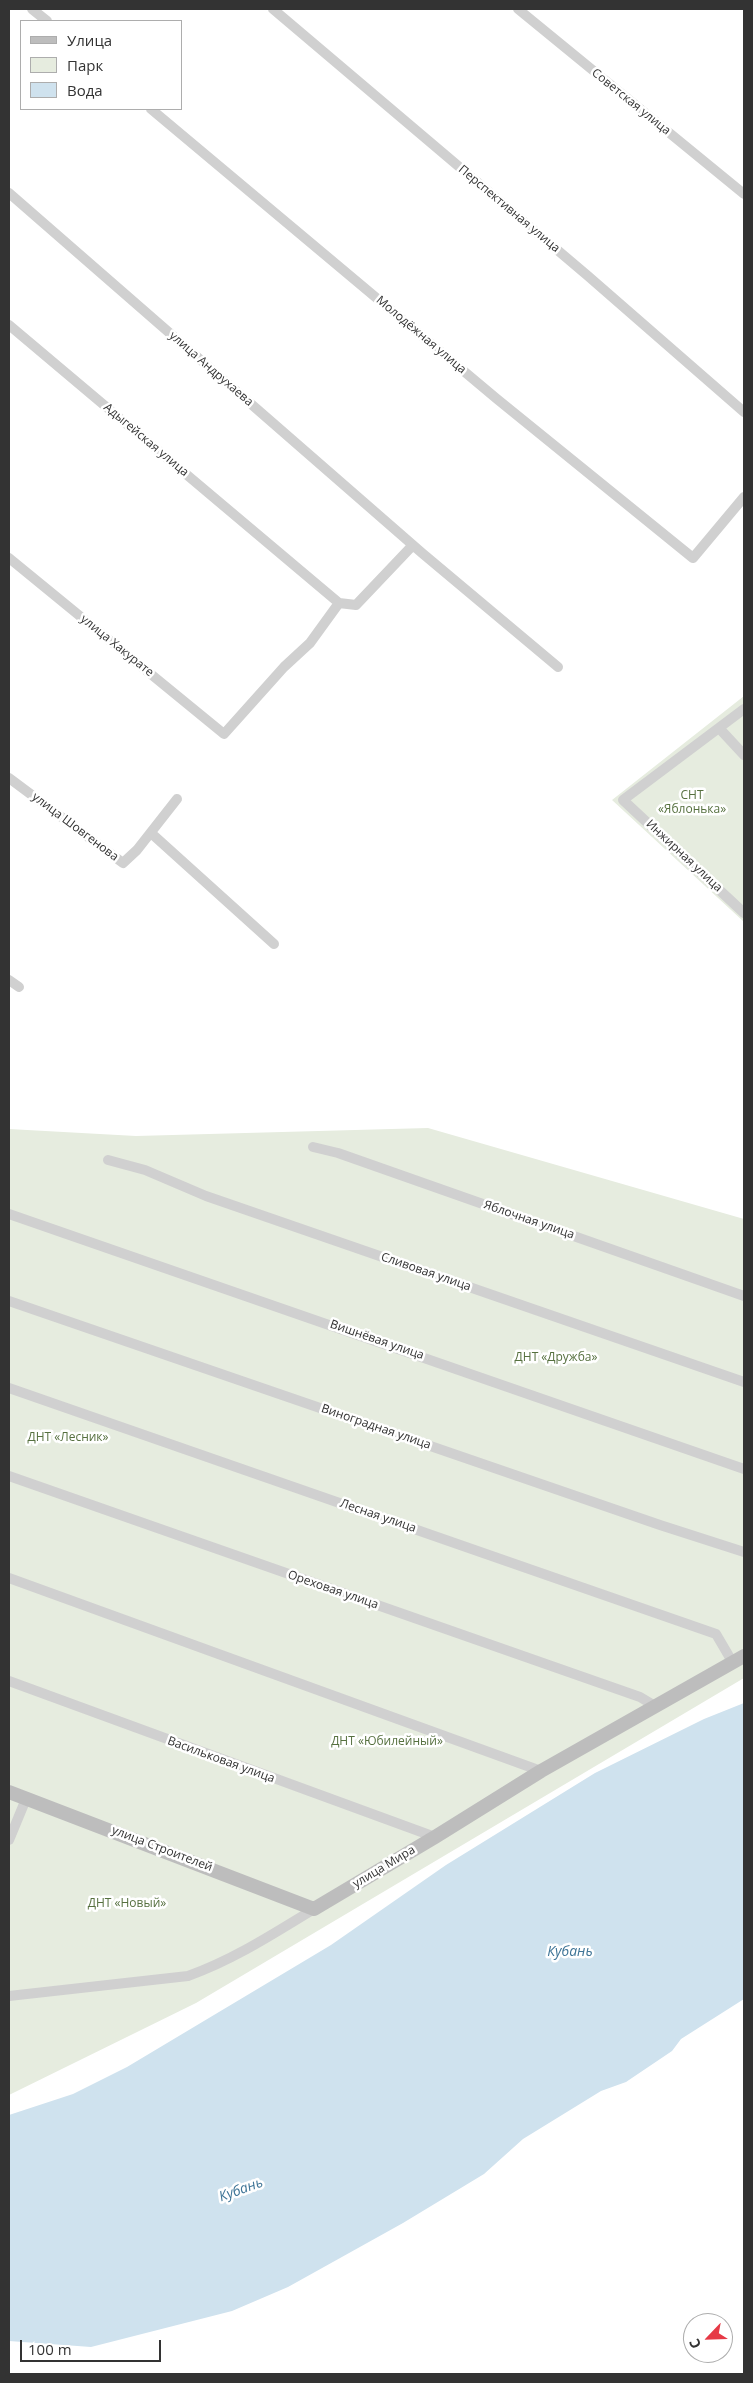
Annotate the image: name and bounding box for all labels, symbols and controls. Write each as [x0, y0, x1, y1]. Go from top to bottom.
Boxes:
legend [20, 20, 182, 110]
text: Улица [67, 30, 112, 50]
text: Парк [67, 55, 103, 75]
street label: Советская улица [589, 66, 673, 138]
text: Вода [67, 80, 103, 100]
street label: Перспективная улица [455, 162, 563, 256]
street label: Молодёжная улица [373, 293, 469, 377]
street label: улица Андрухаева [166, 329, 256, 409]
street label: Адыгейская улица [101, 400, 191, 480]
street label: улица Хакурате [77, 612, 157, 680]
park label: СНТ «Яблонька» [658, 789, 726, 817]
street label: улица Шовгенова [29, 790, 121, 864]
street label: Инжирная улица [643, 817, 725, 895]
street label: Яблочная улица [482, 1198, 576, 1242]
street label: Сливовая улица [379, 1250, 473, 1294]
street label: Вишнёвая улица [328, 1317, 426, 1363]
park label: ДНТ «Дружба» [515, 1351, 597, 1365]
street label: Виноградная улица [319, 1401, 433, 1453]
park label: ДНТ «Лесник» [27, 1431, 109, 1445]
street label: Лесная улица [338, 1496, 418, 1536]
street label: Ореховая улица [286, 1568, 380, 1612]
street label: Васильковая улица [165, 1734, 277, 1786]
park label: ДНТ «Юбилейный» [331, 1735, 443, 1749]
street label: улица Строителей [110, 1823, 214, 1875]
street label: улица Мира [350, 1843, 418, 1891]
park label: ДНТ «Новый» [88, 1897, 166, 1911]
water label: Кубань [547, 1944, 593, 1960]
water label: Кубань [217, 2174, 265, 2206]
north arrow [683, 2313, 733, 2363]
scale bar [22, 2330, 164, 2362]
text: С [684, 2336, 705, 2352]
text: 100 m [28, 2339, 72, 2359]

